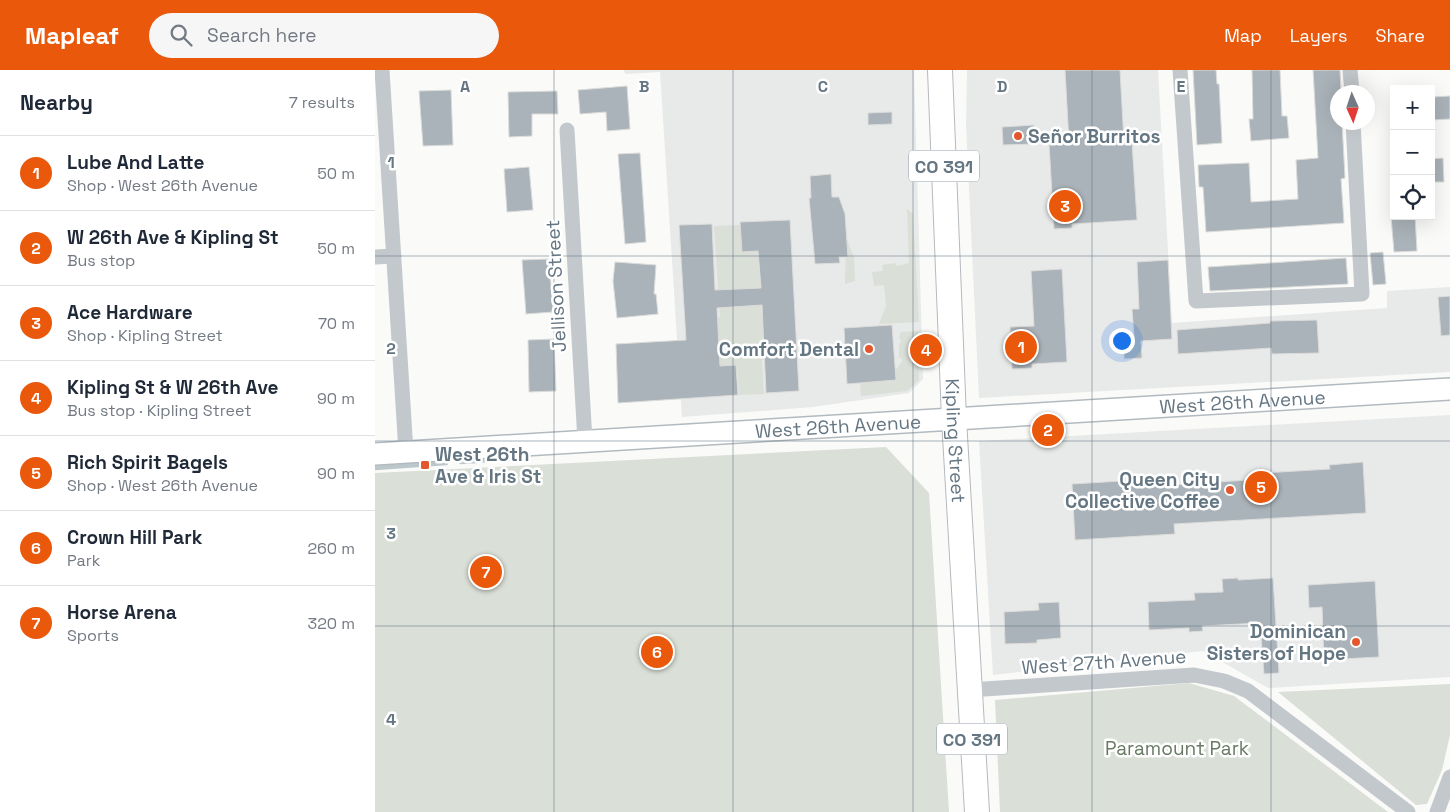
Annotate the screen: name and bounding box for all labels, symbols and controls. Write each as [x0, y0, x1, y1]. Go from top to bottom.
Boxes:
search box [149, 13, 499, 58]
text: Mapleaf [25, 20, 119, 51]
icon: search [167, 21, 195, 49]
text: Search here [207, 23, 317, 48]
text: Map [1224, 24, 1262, 47]
text: Layers [1290, 24, 1347, 47]
text: Share [1375, 24, 1425, 47]
text: A [460, 76, 470, 97]
text: B [639, 76, 649, 97]
text: C [818, 76, 828, 97]
text: D [997, 76, 1007, 97]
text: E [1177, 76, 1186, 97]
north arrow [1330, 85, 1375, 130]
map controls [1390, 85, 1435, 220]
button: + [1390, 85, 1435, 130]
text: Nearby [20, 89, 93, 116]
text: 7 results [289, 92, 355, 113]
place label: Señor Burritos [1028, 124, 1161, 149]
marker: Señor Burritos [1012, 130, 1024, 142]
button: − [1390, 130, 1435, 175]
text: Lube And Latte [67, 150, 205, 175]
road number: CO 391 [909, 150, 979, 182]
text: 1 [387, 152, 395, 173]
text: 1 [32, 163, 40, 184]
text: 50 m [317, 163, 355, 184]
text: Shop · West 26th Avenue [67, 175, 258, 196]
button: locate [1390, 175, 1435, 220]
pin: 3 [1049, 187, 1081, 225]
street label: Jellison Street [540, 219, 572, 353]
text: W 26th Ave & Kipling St [67, 225, 279, 250]
text: 2 [31, 238, 41, 259]
text: 50 m [317, 238, 355, 259]
text: Bus stop [67, 250, 135, 271]
text: Ace Hardware [67, 300, 193, 325]
text: 3 [31, 313, 41, 334]
text: 70 m [318, 313, 355, 334]
text: Shop · Kipling Street [67, 325, 223, 346]
pin: 1 [1005, 328, 1037, 366]
your location [1109, 328, 1135, 354]
pin: 4 [910, 331, 942, 369]
place label: Comfort Dental [719, 337, 859, 362]
text: 2 [386, 338, 396, 359]
marker: Comfort Dental [863, 343, 875, 355]
text: Kipling St & W 26th Ave [67, 375, 279, 400]
street label: Kipling Street [940, 378, 971, 504]
street label: West 26th Avenue [1159, 384, 1326, 419]
text: 4 [31, 388, 41, 409]
text: 90 m [317, 388, 355, 409]
text: Bus stop · Kipling Street [67, 400, 252, 421]
street label: West 26th Avenue [754, 408, 922, 443]
pin: 2 [1032, 411, 1064, 449]
place label: West 26th Ave & Iris St [435, 442, 541, 489]
text: Rich Spirit Bagels [67, 450, 228, 475]
marker: West 26th Ave & Iris St [419, 459, 431, 471]
text: 5 [31, 463, 41, 484]
text: 90 m [317, 463, 355, 484]
place label: Queen City Collective Coffee [1065, 467, 1220, 514]
pin: 5 [1245, 468, 1277, 506]
text: Shop · West 26th Avenue [67, 475, 258, 496]
marker: Queen City Collective Coffee [1224, 484, 1236, 496]
text: 3 [386, 523, 396, 544]
text: Crown Hill Park [67, 525, 202, 550]
text: 6 [31, 538, 41, 559]
text: 260 m [307, 538, 355, 559]
text: Park [67, 550, 100, 571]
pin: 7 [470, 553, 502, 591]
text: Horse Arena [67, 600, 177, 625]
text: 7 [32, 613, 40, 634]
text: 320 m [308, 613, 355, 634]
place label: Dominican Sisters of Hope [1207, 619, 1346, 666]
text: Sports [67, 625, 119, 646]
pin: 6 [641, 633, 673, 671]
marker: Dominican Sisters of Hope [1350, 636, 1362, 648]
street label: West 27th Avenue [1021, 644, 1187, 680]
text: 4 [386, 709, 396, 730]
road number: CO 391 [937, 724, 1007, 754]
park label: Paramount Park [1105, 736, 1249, 761]

